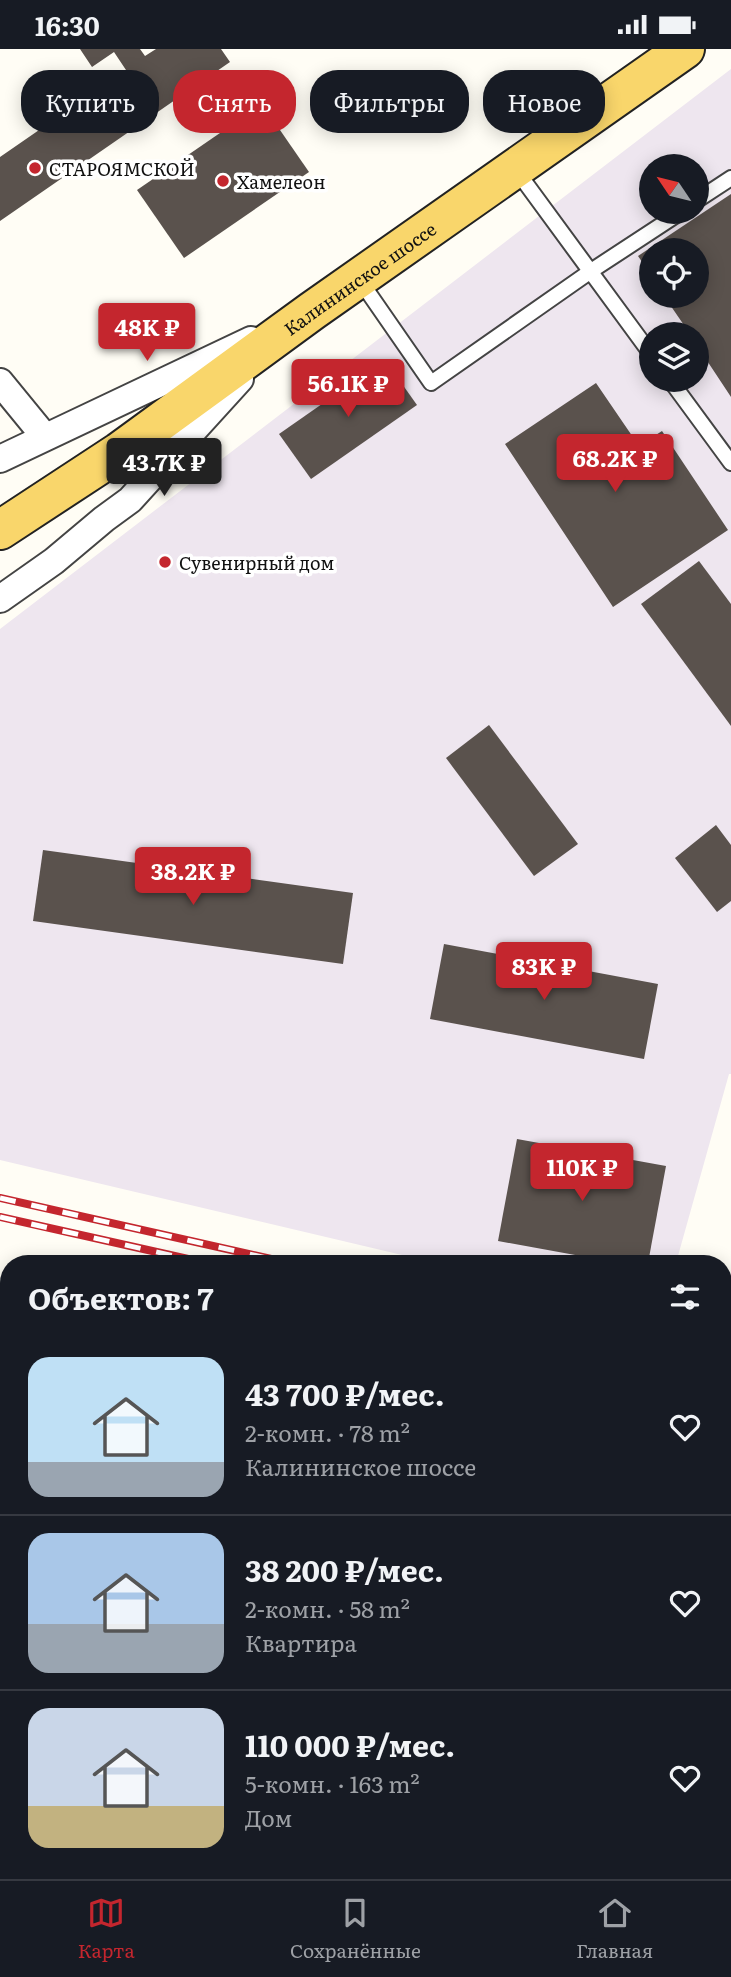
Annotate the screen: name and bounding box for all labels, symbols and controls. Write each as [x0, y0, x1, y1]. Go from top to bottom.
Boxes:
text: 16:30 [35, 5, 100, 44]
chip: Купить [21, 70, 159, 133]
chip: Снять [173, 70, 296, 133]
chip: Фильтры [310, 70, 469, 133]
chip: Новое [483, 70, 605, 133]
north arrow [639, 154, 709, 224]
map controls [639, 154, 709, 392]
place label: СТАРОЯМСКОЙ [49, 155, 195, 182]
marker: СТАРОЯМСКОЙ [27, 160, 43, 176]
place label: Хамелеон [237, 168, 325, 195]
marker: Хамелеон [215, 173, 231, 189]
street label: Калининское шоссе [278, 215, 441, 341]
button: locate [639, 238, 709, 308]
pin: 48K ₽ [98, 303, 196, 363]
text: 48K ₽ [114, 309, 180, 343]
button: layers [639, 322, 709, 392]
pin: 56.1K ₽ [283, 359, 413, 419]
text: 56.1K ₽ [307, 365, 389, 399]
pin: 68.2K ₽ [550, 435, 680, 494]
pin: 43.7K ₽ [99, 439, 229, 498]
text: 68.2K ₽ [573, 440, 657, 474]
text: 43.7K ₽ [122, 444, 206, 478]
place label: Сувенирный дом [179, 549, 334, 576]
marker: Сувенирный дом [157, 554, 173, 570]
pin: 38.2K ₽ [128, 847, 258, 907]
text: 38.2K ₽ [151, 853, 235, 887]
pin: 83K ₽ [495, 943, 593, 1002]
text: 83K ₽ [512, 948, 576, 982]
pin: 110K ₽ [525, 1143, 639, 1203]
text: 110K ₽ [546, 1149, 618, 1183]
text: Объектов: 7 [28, 1275, 214, 1319]
icon: filters [666, 1278, 704, 1316]
text: 43 700 ₽/мес. [245, 1371, 445, 1415]
icon: home [84, 1385, 168, 1469]
icon: heart [666, 1408, 704, 1446]
text: 2-комн. · 78 m² [245, 1415, 410, 1449]
text: Калининское шоссе [245, 1449, 476, 1483]
text: 38 200 ₽/мес. [245, 1547, 444, 1591]
icon: home [84, 1561, 168, 1645]
icon: heart [666, 1584, 704, 1622]
text: 2-комн. · 58 m² [245, 1591, 410, 1625]
text: Квартира [245, 1625, 357, 1659]
text: 110 000 ₽/мес. [245, 1722, 455, 1766]
icon: home [84, 1736, 168, 1820]
icon: heart [666, 1759, 704, 1797]
text: 5-комн. · 163 m² [245, 1766, 420, 1800]
text: Дом [245, 1800, 292, 1834]
tab: Карта [78, 1894, 135, 1964]
tab: Сохранённые [290, 1894, 421, 1964]
tab: Главная [576, 1894, 653, 1964]

